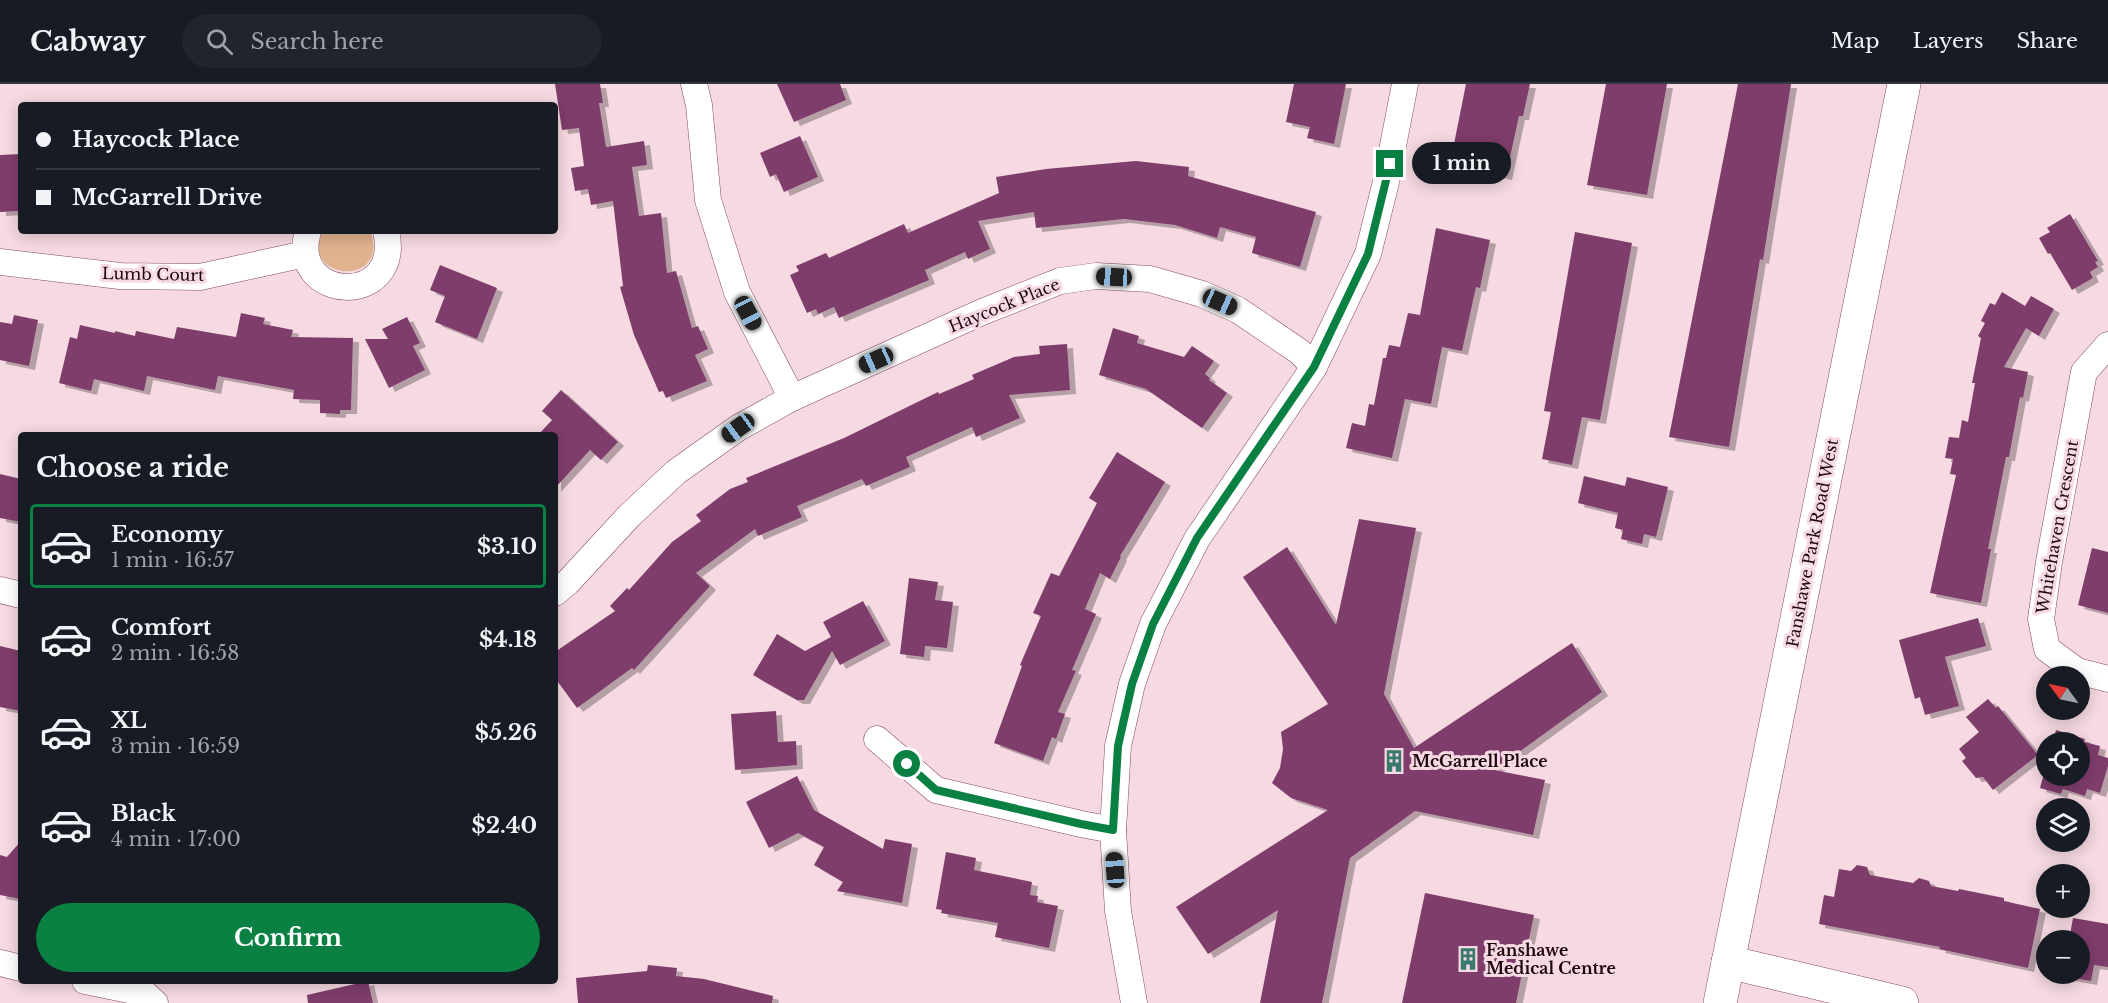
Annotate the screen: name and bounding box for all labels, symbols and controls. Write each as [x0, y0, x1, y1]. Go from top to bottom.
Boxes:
search box [182, 14, 602, 68]
text: Cabway [30, 24, 146, 59]
icon: search [203, 25, 236, 58]
text: Search here [251, 28, 384, 55]
text: Map [1831, 28, 1880, 54]
text: Layers [1913, 28, 1984, 54]
text: Share [2017, 28, 2078, 54]
text: Haycock Place [72, 126, 240, 153]
callout: 1 min [1411, 143, 1510, 185]
route end [1376, 150, 1403, 177]
text: 1 min [1433, 151, 1490, 175]
text: McGarrell Drive [72, 184, 262, 211]
street label: Lumb Court [102, 263, 204, 285]
car [1096, 267, 1132, 287]
street label: Haycock Place [946, 274, 1062, 336]
car [1200, 286, 1240, 318]
car [732, 293, 764, 333]
car [856, 344, 896, 376]
car [718, 410, 758, 446]
street label: Fanshawe Park Road West [1782, 437, 1842, 649]
street label: Whitehaven Crescent [2032, 439, 2082, 616]
text: Choose a ride [36, 451, 229, 484]
icon: car [39, 519, 93, 573]
text: Economy [111, 521, 223, 548]
text: $3.10 [477, 533, 537, 560]
text: 1 min · 16:57 [111, 548, 234, 572]
icon: car [39, 612, 93, 666]
text: Comfort [111, 614, 211, 641]
text: $4.18 [479, 626, 537, 653]
text: 2 min · 16:58 [111, 641, 239, 665]
north arrow [2036, 666, 2090, 720]
map controls [2036, 666, 2090, 984]
icon: car [39, 705, 93, 759]
text: XL [111, 707, 146, 734]
text: $5.26 [475, 719, 537, 746]
button: locate [2036, 732, 2090, 786]
text: 3 min · 16:59 [111, 734, 240, 758]
building icon: McGarrell Place [1381, 748, 1407, 774]
route start [893, 750, 920, 777]
place label: McGarrell Place [1412, 751, 1548, 771]
icon: car [39, 798, 93, 852]
button: layers [2036, 798, 2090, 852]
text: Black [111, 800, 176, 827]
text: $2.40 [472, 812, 537, 839]
text: 4 min · 17:00 [111, 827, 241, 851]
car [1105, 851, 1125, 889]
button: + [2036, 864, 2090, 918]
button: Confirm [36, 903, 540, 972]
button: − [2036, 930, 2090, 984]
place label: Fanshawe Medical Centre [1486, 940, 1616, 978]
building icon: Fanshawe Medical Centre [1455, 946, 1481, 972]

